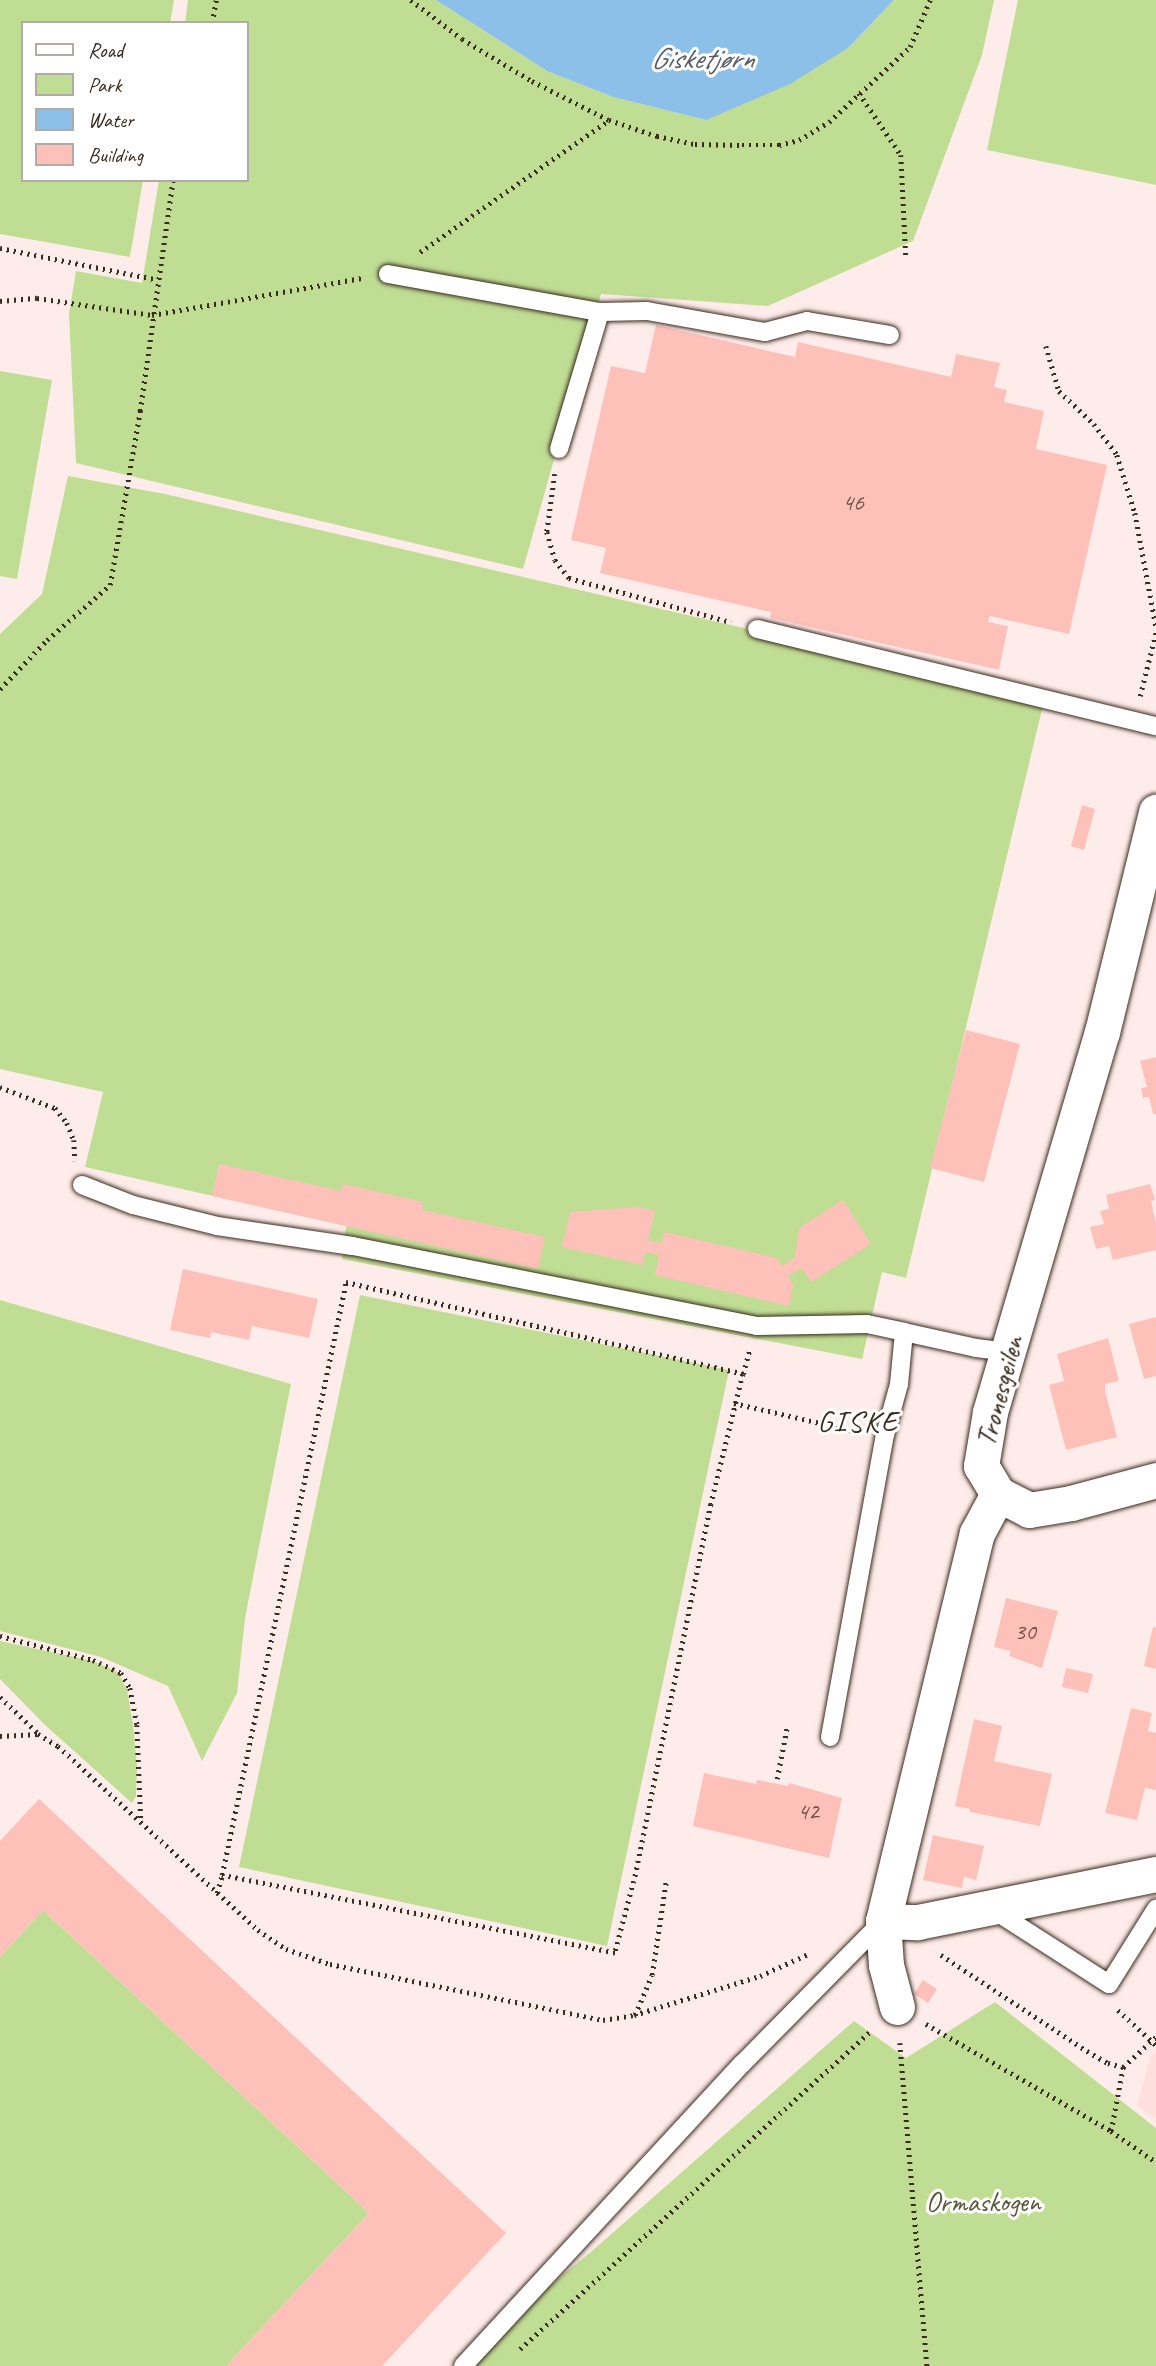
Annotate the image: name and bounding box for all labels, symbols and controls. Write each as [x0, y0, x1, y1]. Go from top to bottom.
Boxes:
legend [21, 21, 248, 182]
text: Road [88, 37, 123, 63]
water label: Gisketjørn [651, 40, 753, 76]
text: Park [88, 72, 121, 98]
text: Water [88, 107, 134, 133]
text: Building [88, 142, 143, 168]
house number: 46 [842, 489, 864, 517]
street label: Tronesgeilen [969, 1332, 1031, 1450]
district label: GISKE [818, 1403, 898, 1439]
house number: 30 [1014, 1618, 1036, 1646]
house number: 42 [797, 1798, 819, 1826]
park label: Ormaskogen [926, 2185, 1040, 2219]

